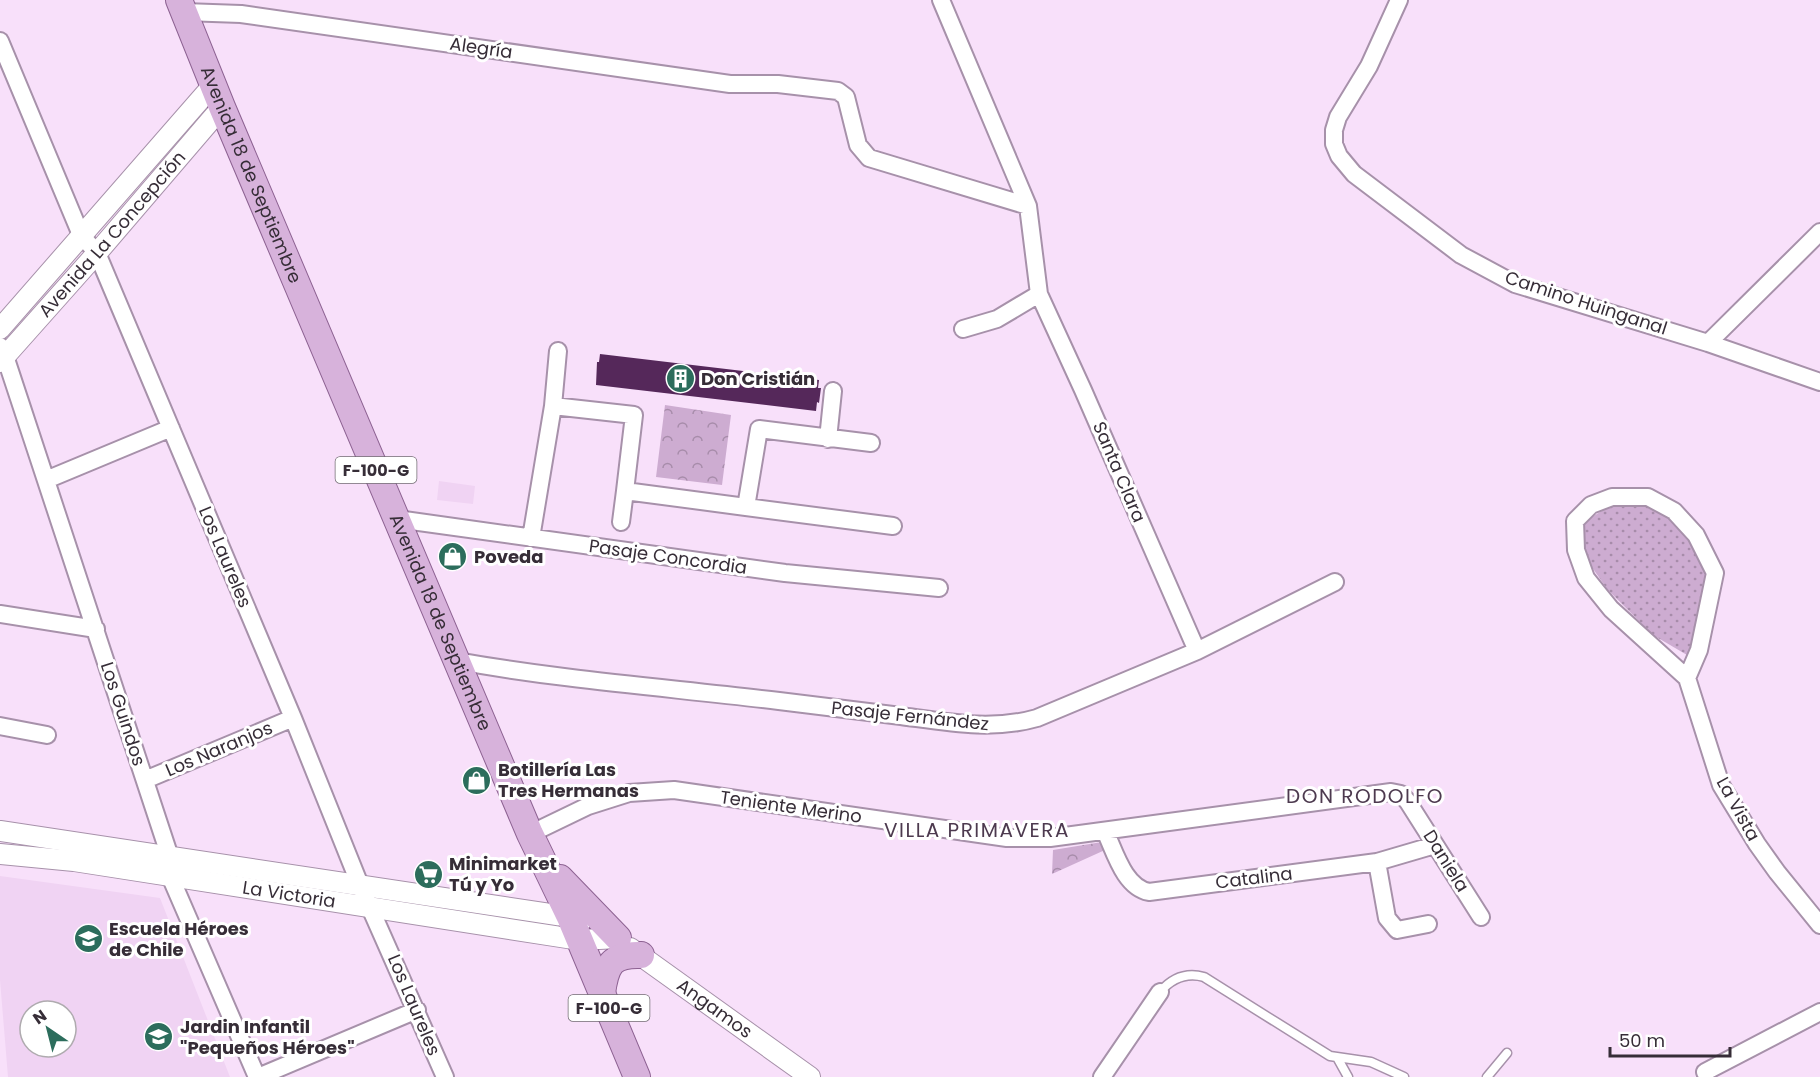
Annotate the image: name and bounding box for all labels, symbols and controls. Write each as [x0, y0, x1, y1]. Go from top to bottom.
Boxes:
street label: Alegría [448, 31, 514, 64]
street label: Avenida 18 de Septiembre [195, 62, 308, 287]
street label: Avenida La Concepción [33, 145, 191, 323]
street label: Camino Huinganal [1502, 264, 1671, 341]
building icon: Don Cristián [664, 363, 696, 395]
place label: Don Cristián [701, 366, 815, 391]
street label: Santa Clara [1087, 418, 1152, 526]
road number: F-100-G [336, 457, 416, 483]
street label: Los Laureles [193, 502, 258, 611]
street label: Avenida 18 de Septiembre [384, 510, 498, 734]
street label: Pasaje Concordia [587, 533, 749, 580]
shop icon: Poveda [437, 541, 469, 573]
place label: Poveda [474, 544, 544, 569]
street label: Los Guindos [95, 659, 152, 769]
street label: Pasaje Fernández [830, 695, 990, 736]
street label: Los Naranjos [161, 715, 276, 782]
place label: Botillería Las Tres Hermanas [498, 757, 639, 803]
shop icon: Botillería Las Tres Hermanas [461, 764, 493, 796]
street label: La Vista [1711, 772, 1766, 845]
district label: DON RODOLFO [1286, 782, 1444, 810]
street label: Teniente Merino [719, 784, 864, 829]
district label: VILLA PRIMAVERA [884, 816, 1070, 844]
street label: Daniela [1418, 825, 1475, 896]
place label: Minimarket Tú y Yo [449, 851, 557, 897]
supermarket icon: Minimarket Tú y Yo [412, 858, 444, 890]
street label: Catalina [1214, 860, 1294, 895]
street label: La Victoria [241, 875, 337, 914]
place label: Escuela Héroes de Chile [109, 916, 249, 962]
school or university icon: Escuela Héroes de Chile [72, 923, 104, 955]
street label: Los Laureles [382, 950, 447, 1059]
street label: Angamos [672, 973, 758, 1044]
road number: F-100-G [568, 995, 650, 1021]
north arrow [18, 999, 78, 1059]
text: N [28, 1004, 51, 1030]
place label: Jardin Infantil "Pequeños Héroes" [180, 1014, 355, 1060]
scale bar [1610, 1020, 1730, 1058]
school or university icon: Jardin Infantil "Pequeños Héroes" [143, 1021, 175, 1053]
text: 50 m [1619, 1028, 1665, 1053]

